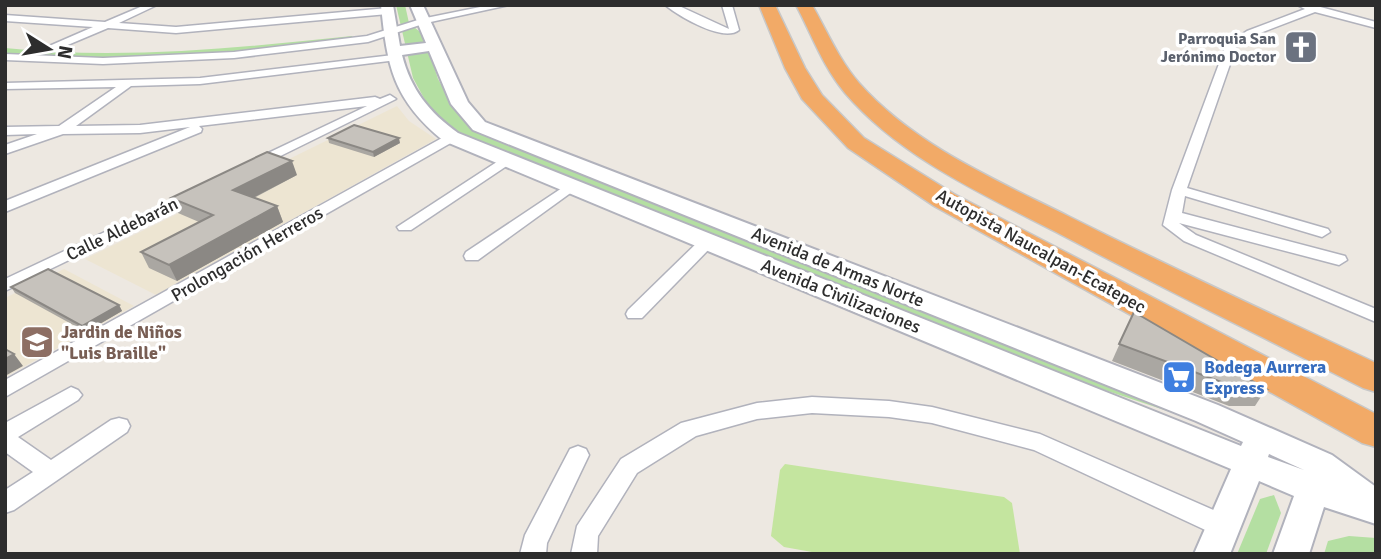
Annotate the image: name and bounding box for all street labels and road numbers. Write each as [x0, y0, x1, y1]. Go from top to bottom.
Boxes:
street label: Autopista Naucalpan-Ecatepec [932, 184, 1150, 318]
street label: Calle Aldebarán [63, 192, 181, 266]
street label: Prolongación Herreros [167, 201, 327, 306]
street label: Avenida de Armas Norte [748, 222, 928, 312]
street label: Avenida Civilizaciones [758, 254, 924, 338]

